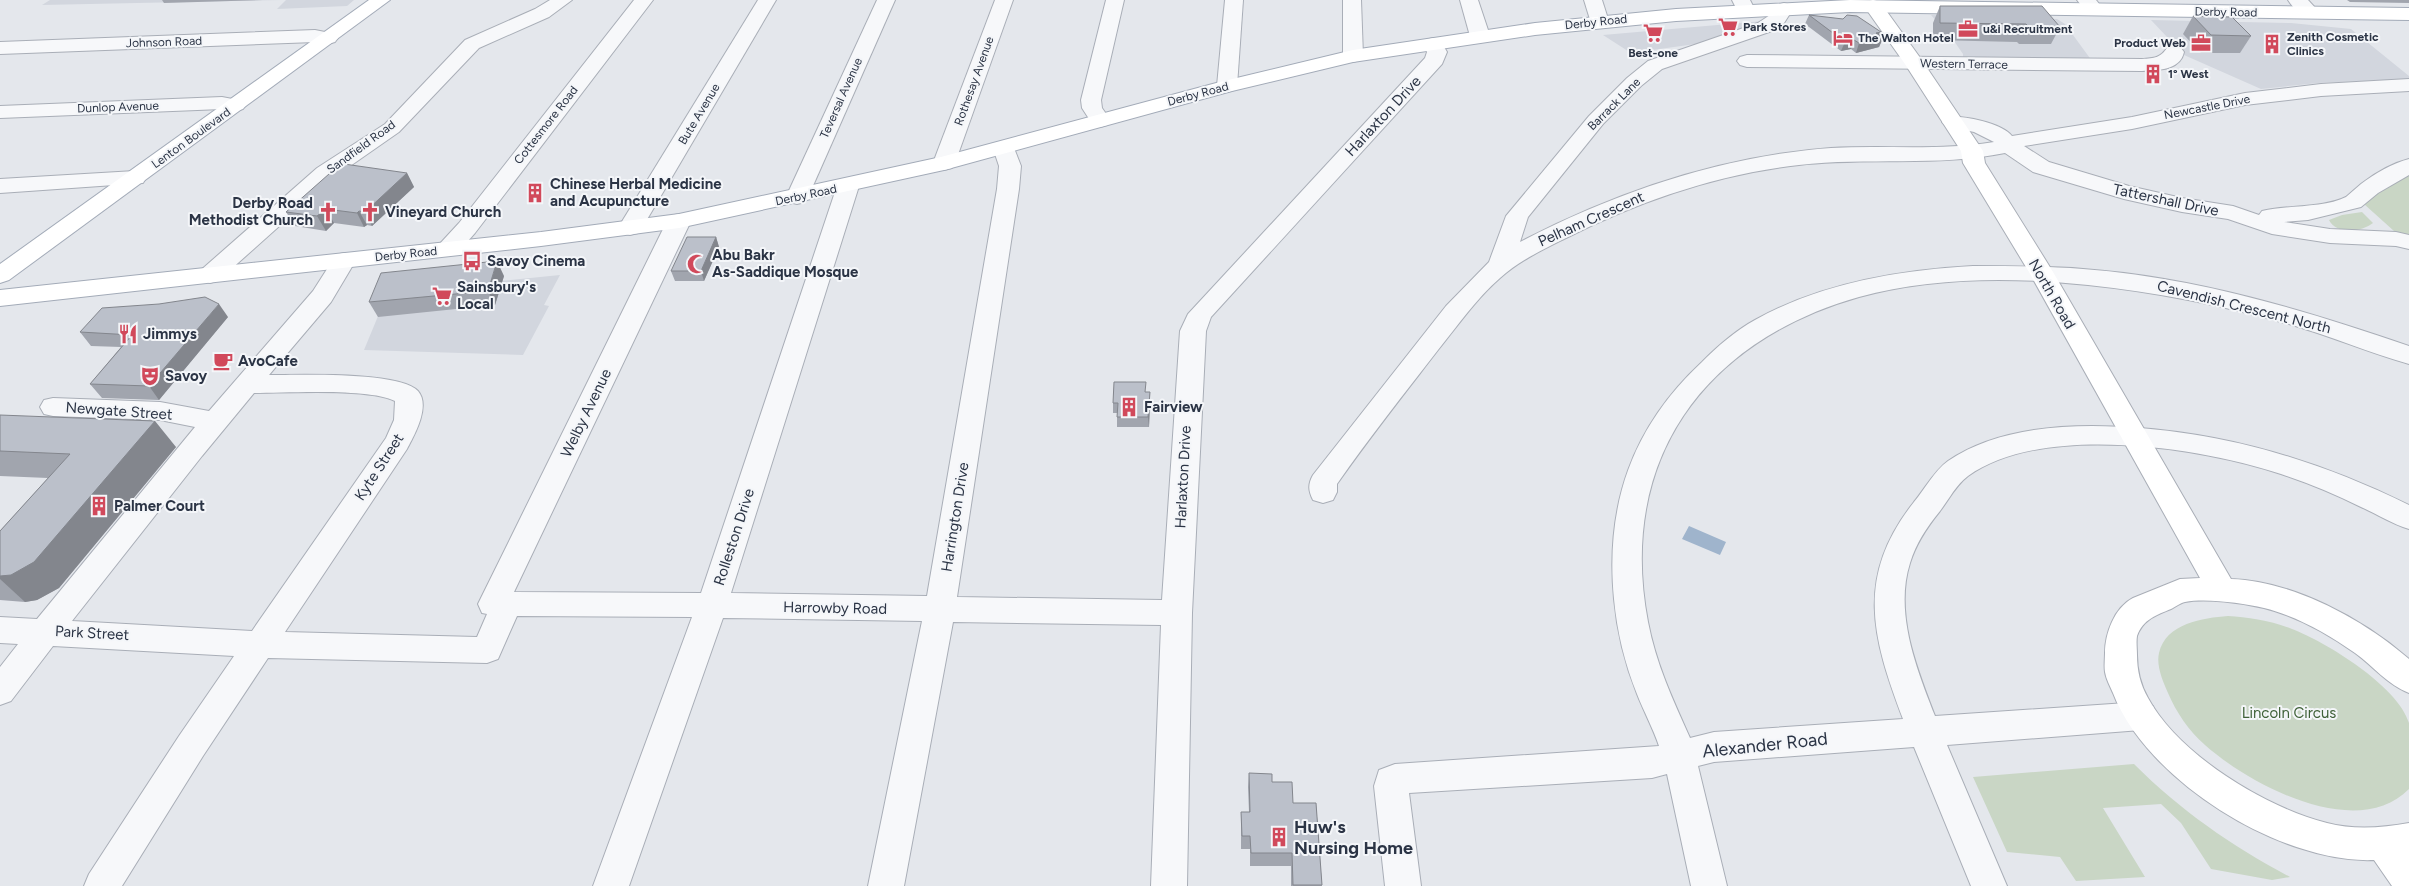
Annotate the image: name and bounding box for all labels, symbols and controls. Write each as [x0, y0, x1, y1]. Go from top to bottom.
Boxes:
street label: Derby Road [2195, 4, 2257, 20]
street label: Derby Road [1564, 12, 1628, 32]
supermarket icon: Park Stores [1717, 16, 1739, 38]
office icon: u&i Recruitment [1957, 18, 1979, 40]
place label: Park Stores [1743, 20, 1807, 34]
supermarket icon: Best-one [1642, 22, 1664, 44]
place label: u&i Recruitment [1983, 22, 2073, 36]
hotel icon: The Walton Hotel [1832, 27, 1854, 49]
place label: Zenith Cosmetic Clinics [2287, 30, 2379, 58]
place label: The Walton Hotel [1858, 31, 1954, 45]
office icon: Product Web [2190, 32, 2212, 54]
building icon: Zenith Cosmetic Clinics [2261, 33, 2283, 55]
street label: Johnson Road [126, 34, 202, 50]
street label: Rothesay Avenue [951, 34, 997, 127]
place label: Product Web [2114, 36, 2186, 50]
place label: Best-one [1628, 46, 1678, 60]
street label: Teversal Avenue [817, 55, 865, 141]
street label: Western Terrace [1920, 56, 2008, 72]
building icon: 1° West [2142, 63, 2164, 85]
place label: 1° West [2168, 67, 2209, 81]
street label: Harlaxton Drive [1341, 72, 1425, 160]
street label: Barrack Lane [1585, 74, 1644, 133]
street label: Derby Road [1166, 79, 1230, 109]
street label: Bute Avenue [675, 81, 723, 147]
street label: Cottesmore Road [511, 83, 581, 167]
street label: Newcastle Drive [2163, 92, 2252, 122]
street label: Dunlop Avenue [77, 99, 160, 115]
street label: Lenton Boulevard [149, 105, 233, 171]
street label: Sandfield Road [324, 117, 398, 177]
place label: Chinese Herbal Medicine and Acupuncture [550, 175, 722, 210]
street label: Tattershall Drive [2112, 180, 2220, 220]
building icon: Chinese Herbal Medicine and Acupuncture [524, 182, 546, 204]
street label: Derby Road [774, 182, 838, 208]
street label: Pelham Crescent [1535, 187, 1647, 250]
place label: Derby Road Methodist Church [189, 194, 313, 229]
church icon: Derby Road Methodist Church [317, 201, 339, 223]
church icon: Vineyard Church [359, 201, 381, 223]
place label: Vineyard Church [385, 203, 501, 221]
street label: Derby Road [374, 244, 438, 264]
place label: Abu Bakr As-Saddique Mosque [712, 246, 859, 281]
bus stop icon: Savoy Cinema [461, 250, 483, 272]
place label: Savoy Cinema [487, 252, 585, 270]
mosque icon: Abu Bakr As-Saddique Mosque [686, 253, 708, 275]
street label: North Road [2025, 256, 2079, 332]
street label: Cavendish Crescent North [2155, 277, 2333, 337]
place label: Sainsbury's Local [457, 278, 536, 313]
supermarket icon: Sainsbury's Local [431, 285, 453, 307]
restaurant icon: Jimmys [117, 323, 139, 345]
place label: Jimmys [143, 325, 197, 343]
cafe icon: AvoCafe [212, 350, 234, 372]
place label: AvoCafe [238, 352, 298, 370]
theatre icon: Savoy [139, 365, 161, 387]
street label: Welby Avenue [557, 366, 615, 460]
place label: Savoy [165, 367, 207, 385]
building icon: Fairview [1118, 396, 1140, 418]
street label: Newgate Street [65, 398, 173, 424]
place label: Fairview [1144, 398, 1203, 416]
street label: Harlaxton Drive [1171, 425, 1195, 529]
street label: Kyte Street [351, 430, 408, 504]
street label: Harrington Drive [937, 461, 973, 573]
street label: Rolleston Drive [710, 486, 758, 588]
building icon: Palmer Court [88, 495, 110, 517]
place label: Palmer Court [114, 497, 205, 515]
street label: Harrowby Road [783, 598, 887, 618]
street label: Park Street [54, 622, 130, 644]
park label: Lincoln Circus [2242, 704, 2336, 722]
street label: Alexander Road [1701, 727, 1829, 763]
place label: Huw's Nursing Home [1294, 816, 1413, 859]
building icon: Huw's Nursing Home [1268, 826, 1290, 848]

